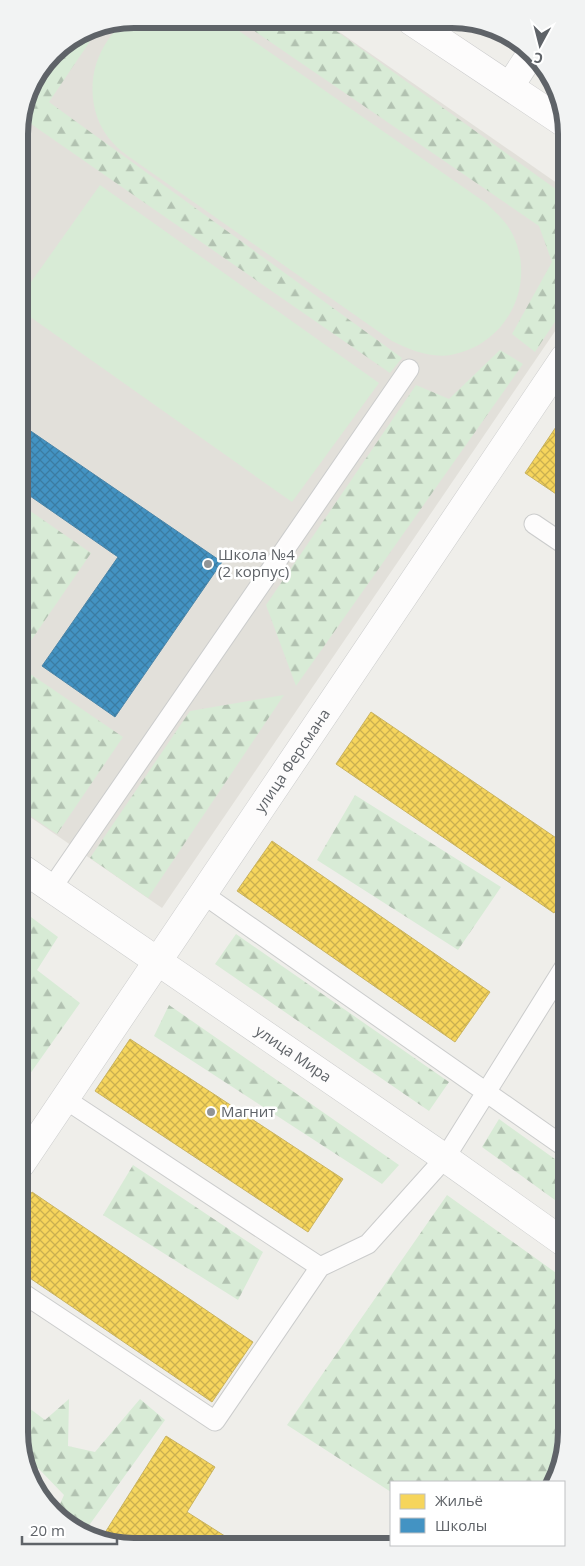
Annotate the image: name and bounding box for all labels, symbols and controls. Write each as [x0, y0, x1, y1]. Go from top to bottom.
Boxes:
north arrow [515, 20, 565, 70]
text: С [533, 48, 544, 68]
place label: Школа №4 (2 корпус) [218, 544, 295, 581]
marker: Школа №4 (2 корпус) [202, 558, 214, 570]
street label: улица Ферсмана [250, 705, 334, 816]
street label: улица Мира [252, 1020, 336, 1086]
place label: Магнит [221, 1101, 275, 1121]
marker: Магнит [205, 1106, 217, 1118]
legend [390, 1481, 565, 1546]
text: Жильё [435, 1490, 483, 1510]
scale bar [22, 1514, 118, 1546]
text: Школы [435, 1515, 487, 1535]
text: 20 m [30, 1520, 65, 1540]

